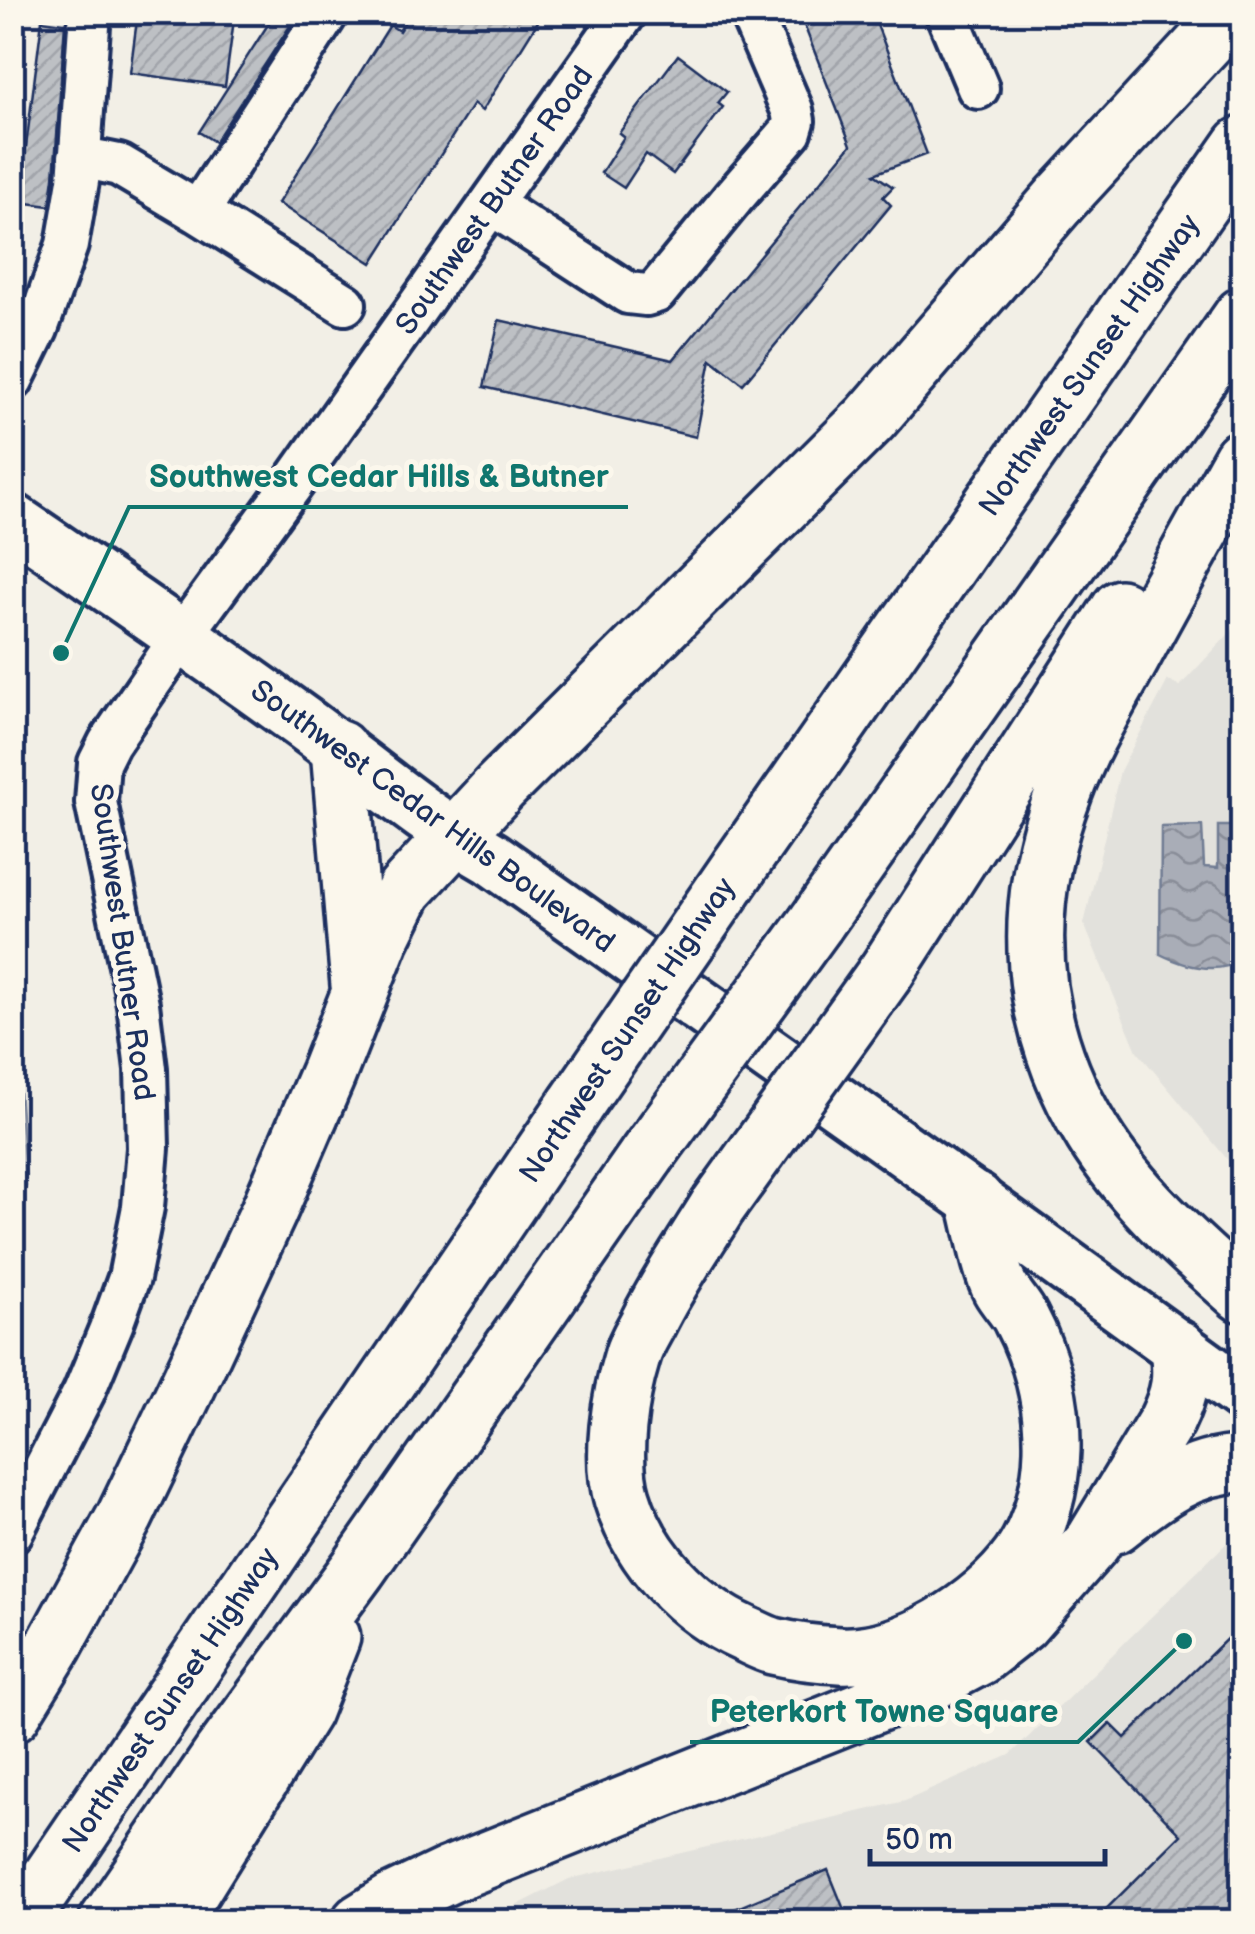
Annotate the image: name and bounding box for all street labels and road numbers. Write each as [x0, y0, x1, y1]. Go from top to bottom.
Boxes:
street label: Southwest Butner Road [388, 59, 601, 342]
street label: Northwest Sunset Highway [972, 207, 1208, 524]
street label: Southwest Cedar Hills Boulevard [243, 673, 621, 961]
street label: Southwest Butner Road [82, 781, 162, 1103]
street label: Northwest Sunset Highway [512, 871, 744, 1190]
street label: Northwest Sunset Highway [55, 1541, 287, 1860]

